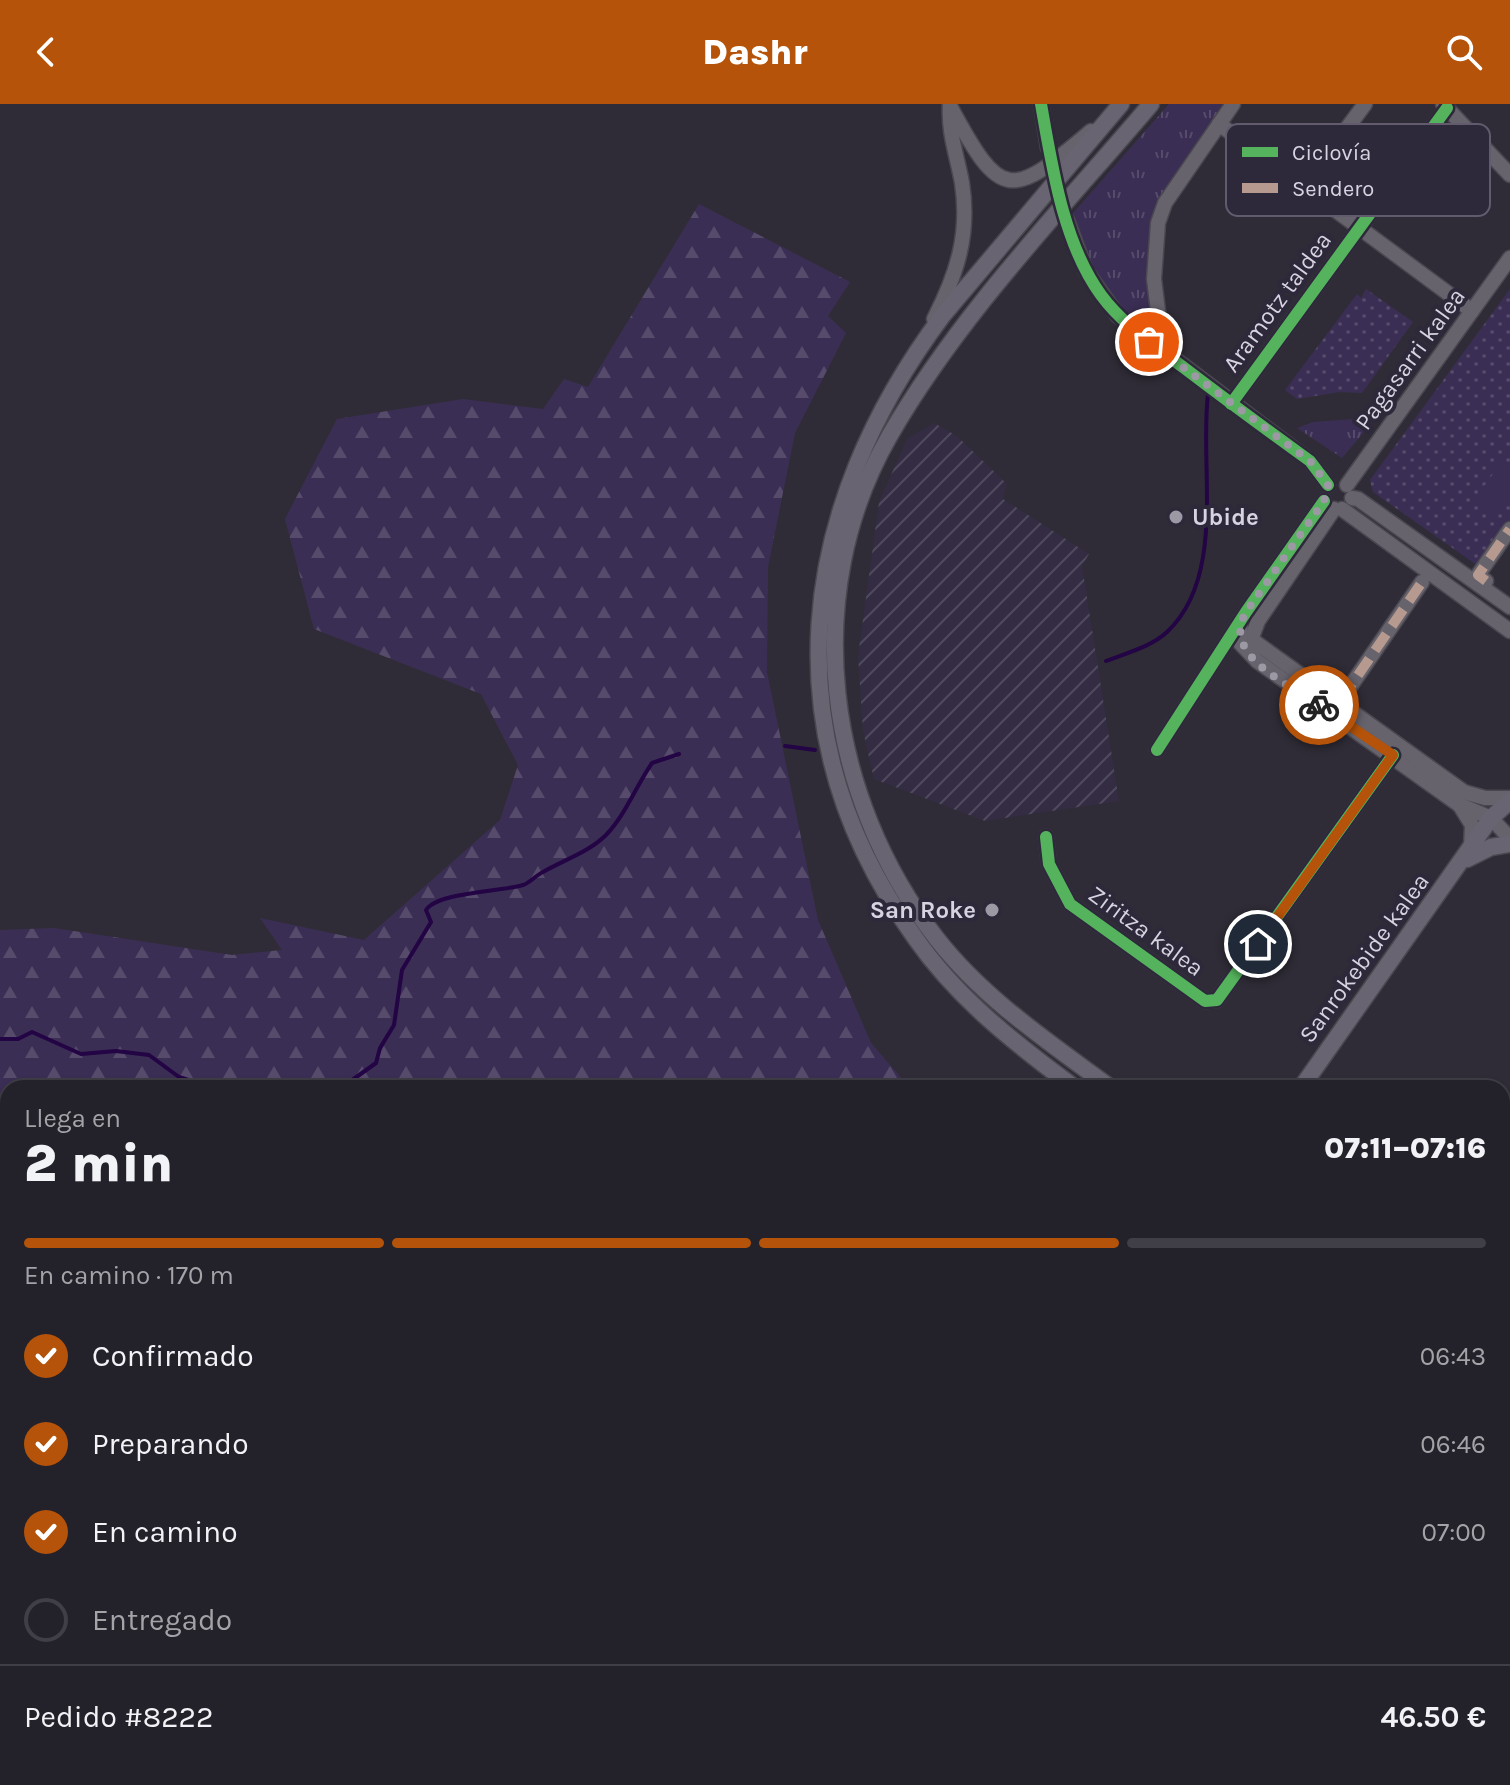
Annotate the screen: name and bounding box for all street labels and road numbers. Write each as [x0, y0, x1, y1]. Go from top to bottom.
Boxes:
street label: Aramotz taldea [1217, 227, 1337, 377]
street label: Pagasarri kalea [1349, 283, 1471, 435]
street label: Sanrokebide kalea [1293, 868, 1435, 1048]
street label: Ziritza kalea [1083, 880, 1209, 982]

